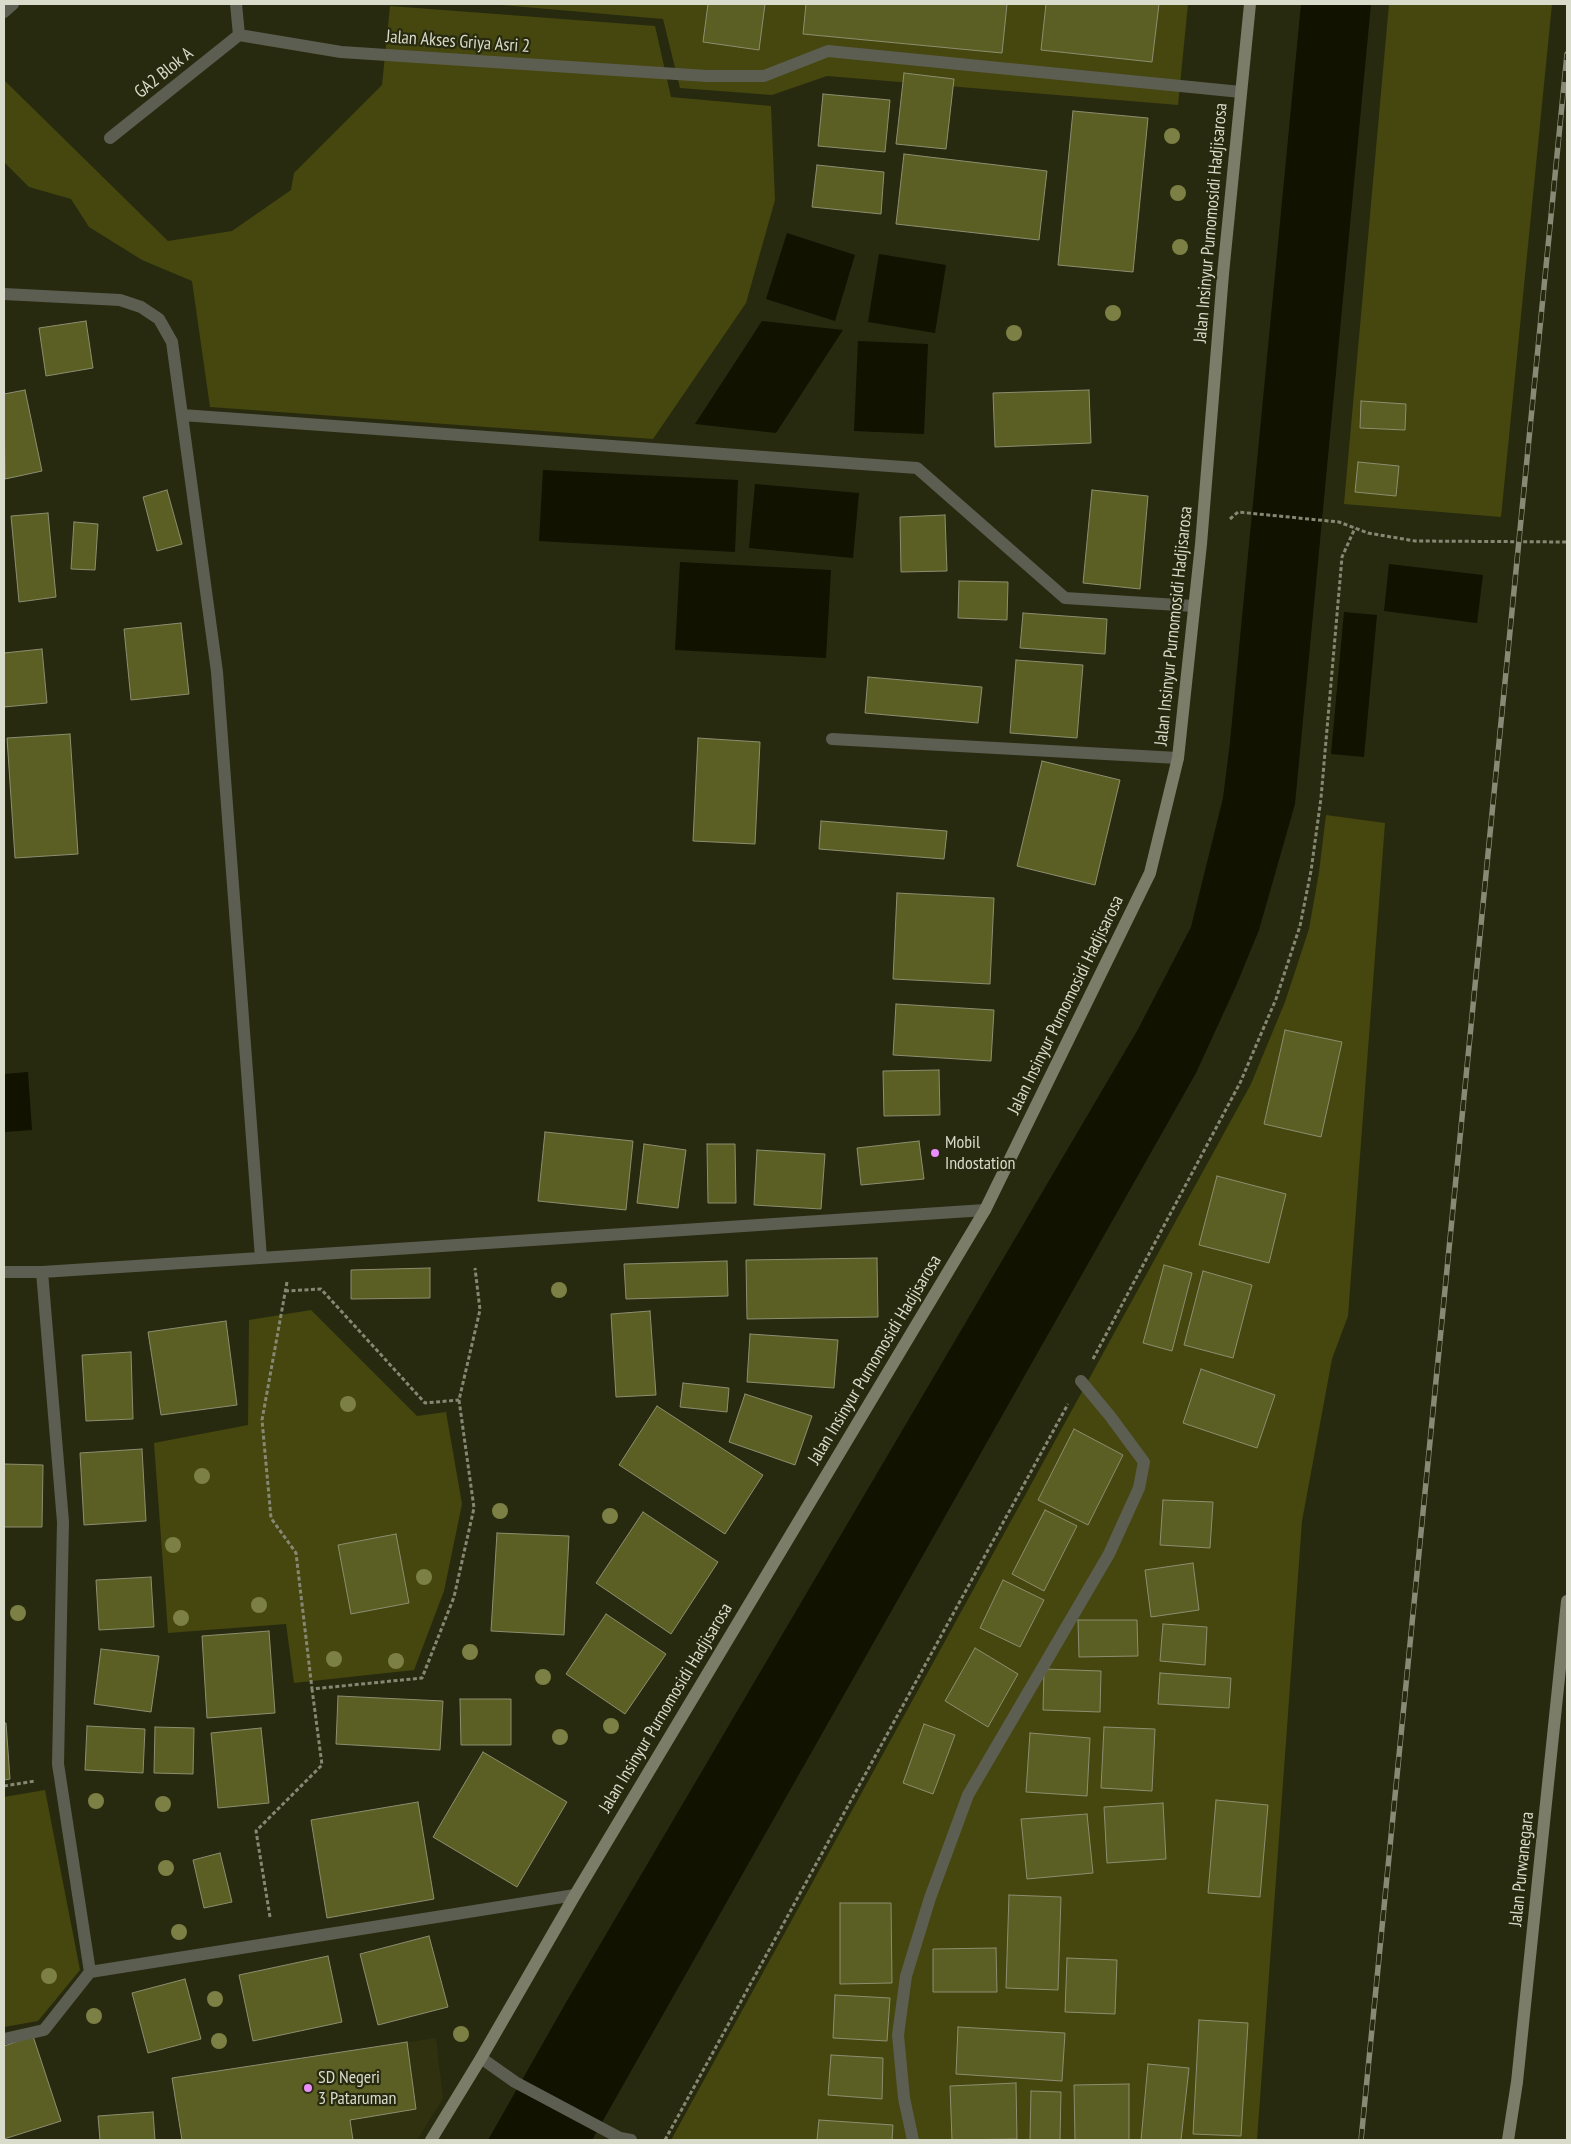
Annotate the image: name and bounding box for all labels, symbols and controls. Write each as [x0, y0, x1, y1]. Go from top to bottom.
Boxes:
street label: Jalan Akses Griya Asri 2 [385, 26, 531, 58]
street label: GA2 Blok A [130, 43, 198, 103]
street label: Jalan Insinyur Purnomosidi Hadjisarosa [1190, 102, 1232, 344]
street label: Jalan Insinyur Purnomosidi Hadjisarosa [1151, 505, 1197, 747]
street label: Jalan Insinyur Purnomosidi Hadjisarosa [1004, 892, 1128, 1118]
place label: Mobil Indostation [945, 1132, 1015, 1174]
marker: Mobil Indostation [929, 1147, 941, 1159]
street label: Jalan Insinyur Purnomosidi Hadjisarosa [804, 1251, 946, 1469]
street label: Jalan Insinyur Purnomosidi Hadjisarosa [595, 1599, 737, 1817]
street label: Jalan Purwanegara [1505, 1811, 1539, 1927]
place label: SD Negeri 3 Pataruman [318, 2067, 396, 2110]
marker: SD Negeri 3 Pataruman [302, 2082, 314, 2094]

